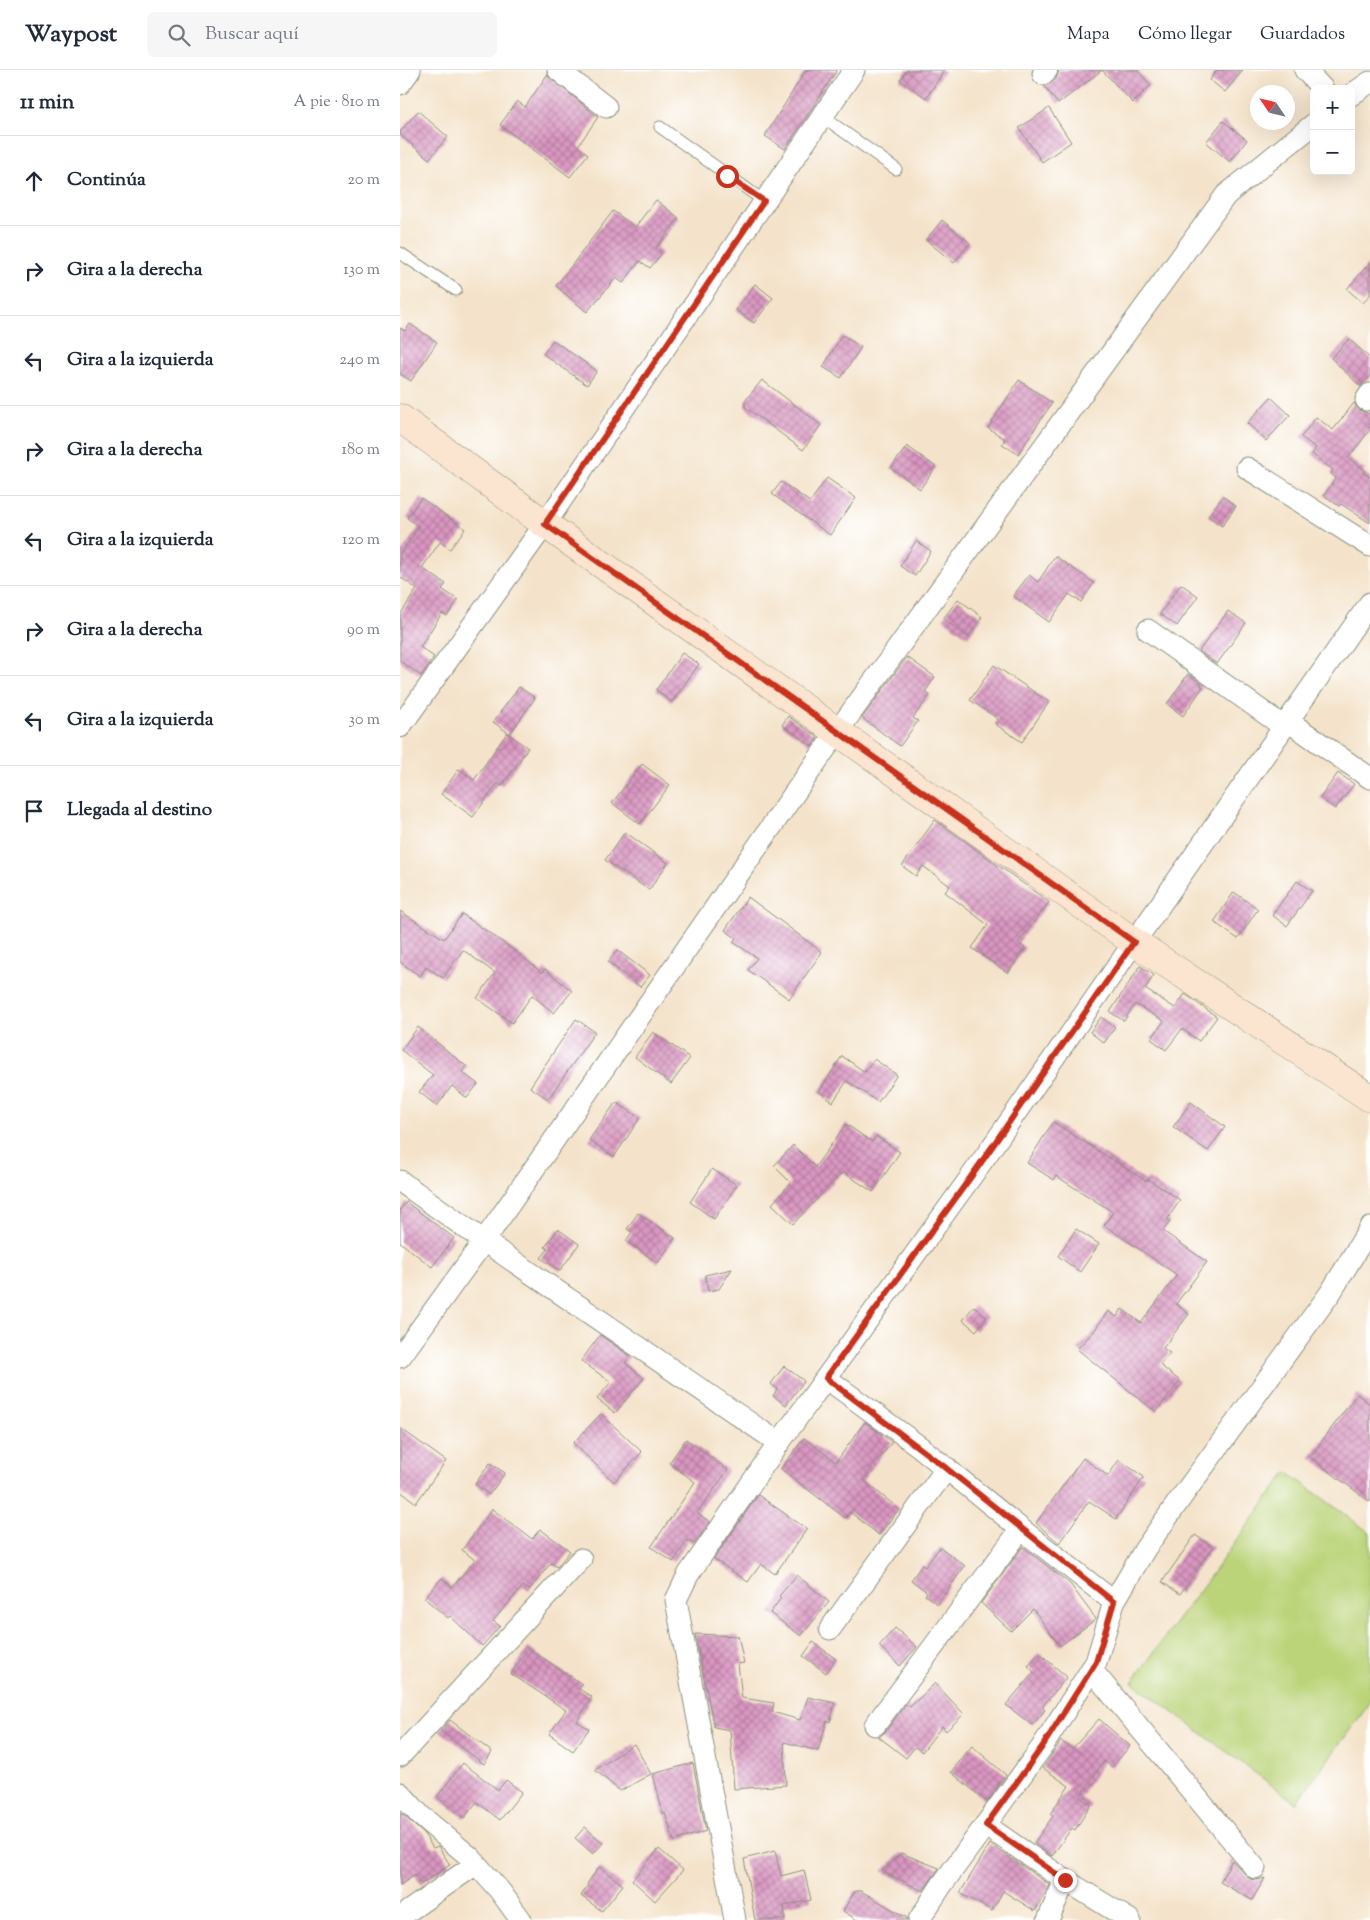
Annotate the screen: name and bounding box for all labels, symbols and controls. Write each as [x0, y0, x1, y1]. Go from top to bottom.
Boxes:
search box [147, 12, 497, 57]
text: Waypost [25, 18, 117, 52]
icon: search [165, 21, 193, 49]
text: Buscar aquí [205, 21, 299, 48]
text: Mapa [1067, 22, 1110, 48]
text: Cómo llegar [1138, 22, 1232, 48]
text: Guardados [1260, 22, 1345, 48]
north arrow [1250, 85, 1295, 130]
map controls [1310, 85, 1355, 175]
button: + [1310, 85, 1355, 130]
text: 11 min [20, 88, 75, 118]
text: A pie · 810 m [294, 91, 380, 114]
button: − [1310, 130, 1355, 175]
route start [716, 165, 739, 188]
icon: ahead [20, 167, 48, 195]
text: Continúa [67, 167, 146, 194]
text: 20 m [347, 169, 380, 192]
icon: right [20, 257, 48, 285]
text: Gira a la derecha [67, 257, 202, 284]
text: 130 m [343, 259, 380, 282]
icon: left [20, 347, 48, 375]
text: Gira a la izquierda [67, 347, 213, 374]
text: 240 m [339, 349, 380, 372]
icon: right [20, 437, 48, 465]
text: Gira a la derecha [67, 437, 202, 464]
text: 180 m [341, 439, 380, 462]
icon: left [20, 527, 48, 555]
text: Gira a la izquierda [67, 527, 213, 554]
text: 120 m [342, 529, 380, 552]
icon: right [20, 617, 48, 645]
text: Gira a la derecha [67, 617, 202, 644]
text: 90 m [347, 619, 380, 642]
icon: left [20, 707, 48, 735]
text: Gira a la izquierda [67, 707, 213, 734]
text: 30 m [349, 709, 380, 732]
icon: arrive [20, 797, 48, 825]
text: Llegada al destino [67, 797, 212, 824]
route end [1054, 1869, 1077, 1892]

